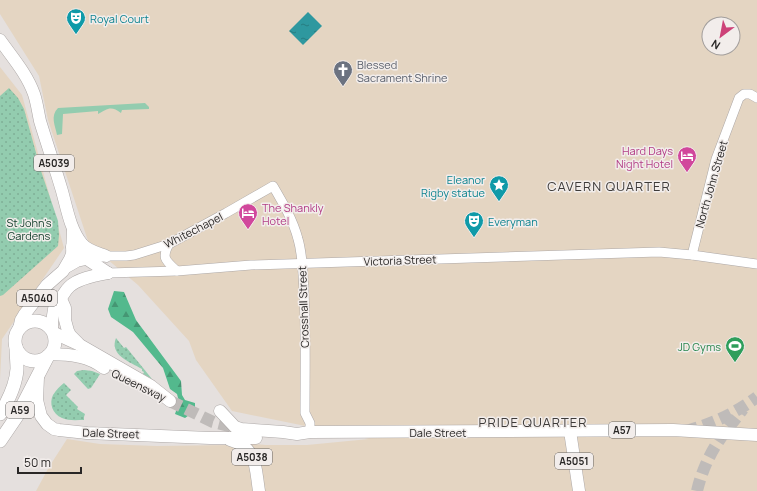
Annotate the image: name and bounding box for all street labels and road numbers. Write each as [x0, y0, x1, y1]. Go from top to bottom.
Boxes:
street label: North John Street [691, 139, 731, 229]
road number: A5039 [34, 155, 74, 171]
street label: Whitechapel [161, 209, 225, 251]
street label: Victoria Street [363, 251, 437, 269]
street label: Crosshall Street [294, 266, 312, 348]
road number: A5040 [17, 290, 57, 306]
street label: Queensway [109, 365, 169, 405]
road number: A59 [6, 402, 34, 418]
road number: A57 [609, 422, 635, 438]
street label: Dale Street [82, 425, 140, 441]
street label: Dale Street [409, 425, 467, 440]
road number: A5038 [232, 449, 272, 465]
road number: A5051 [555, 453, 593, 469]

